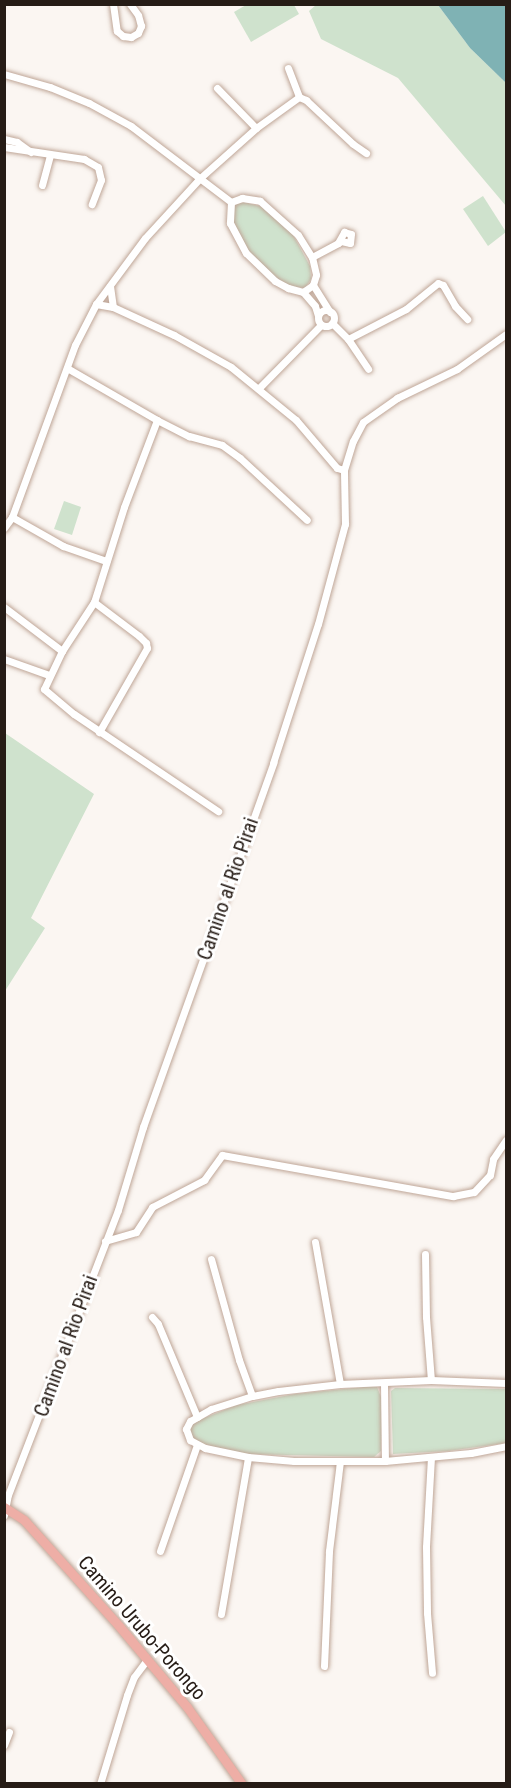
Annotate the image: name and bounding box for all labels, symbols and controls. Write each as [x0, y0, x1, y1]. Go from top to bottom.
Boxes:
street label: Camino al Rio Pirai [192, 815, 264, 963]
street label: Camino al Rio Pirai [29, 1272, 103, 1420]
street label: Camino Urubo-Porongo [73, 1551, 211, 1705]

